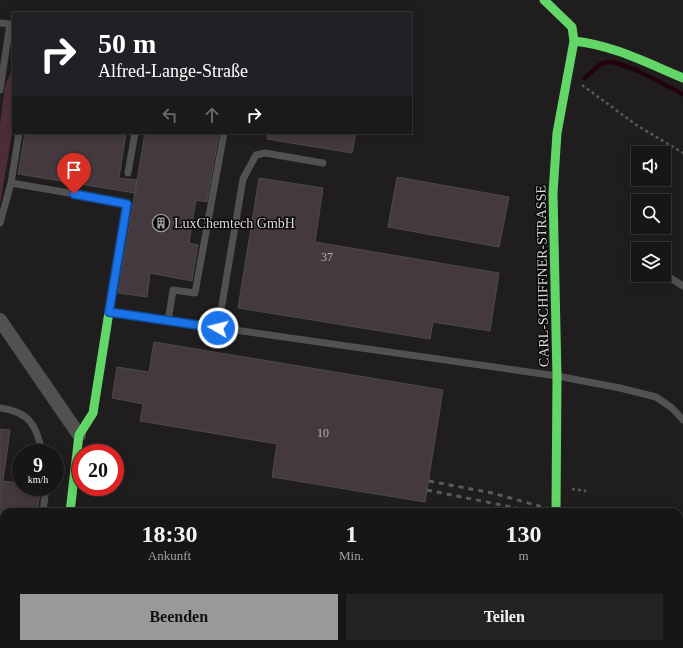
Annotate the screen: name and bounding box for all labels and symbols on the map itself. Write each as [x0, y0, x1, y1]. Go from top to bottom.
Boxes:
pin [57, 153, 91, 194]
street label: CARL-SCHIFFNER-STRASSE [533, 185, 552, 367]
building icon: LuxChemtech GmbH [151, 213, 171, 233]
place label: LuxChemtech GmbH [174, 216, 295, 231]
house number: 37 [321, 250, 333, 264]
position arrow [197, 307, 239, 349]
house number: 10 [317, 426, 329, 440]
speed limit sign: 20 [72, 444, 124, 496]

